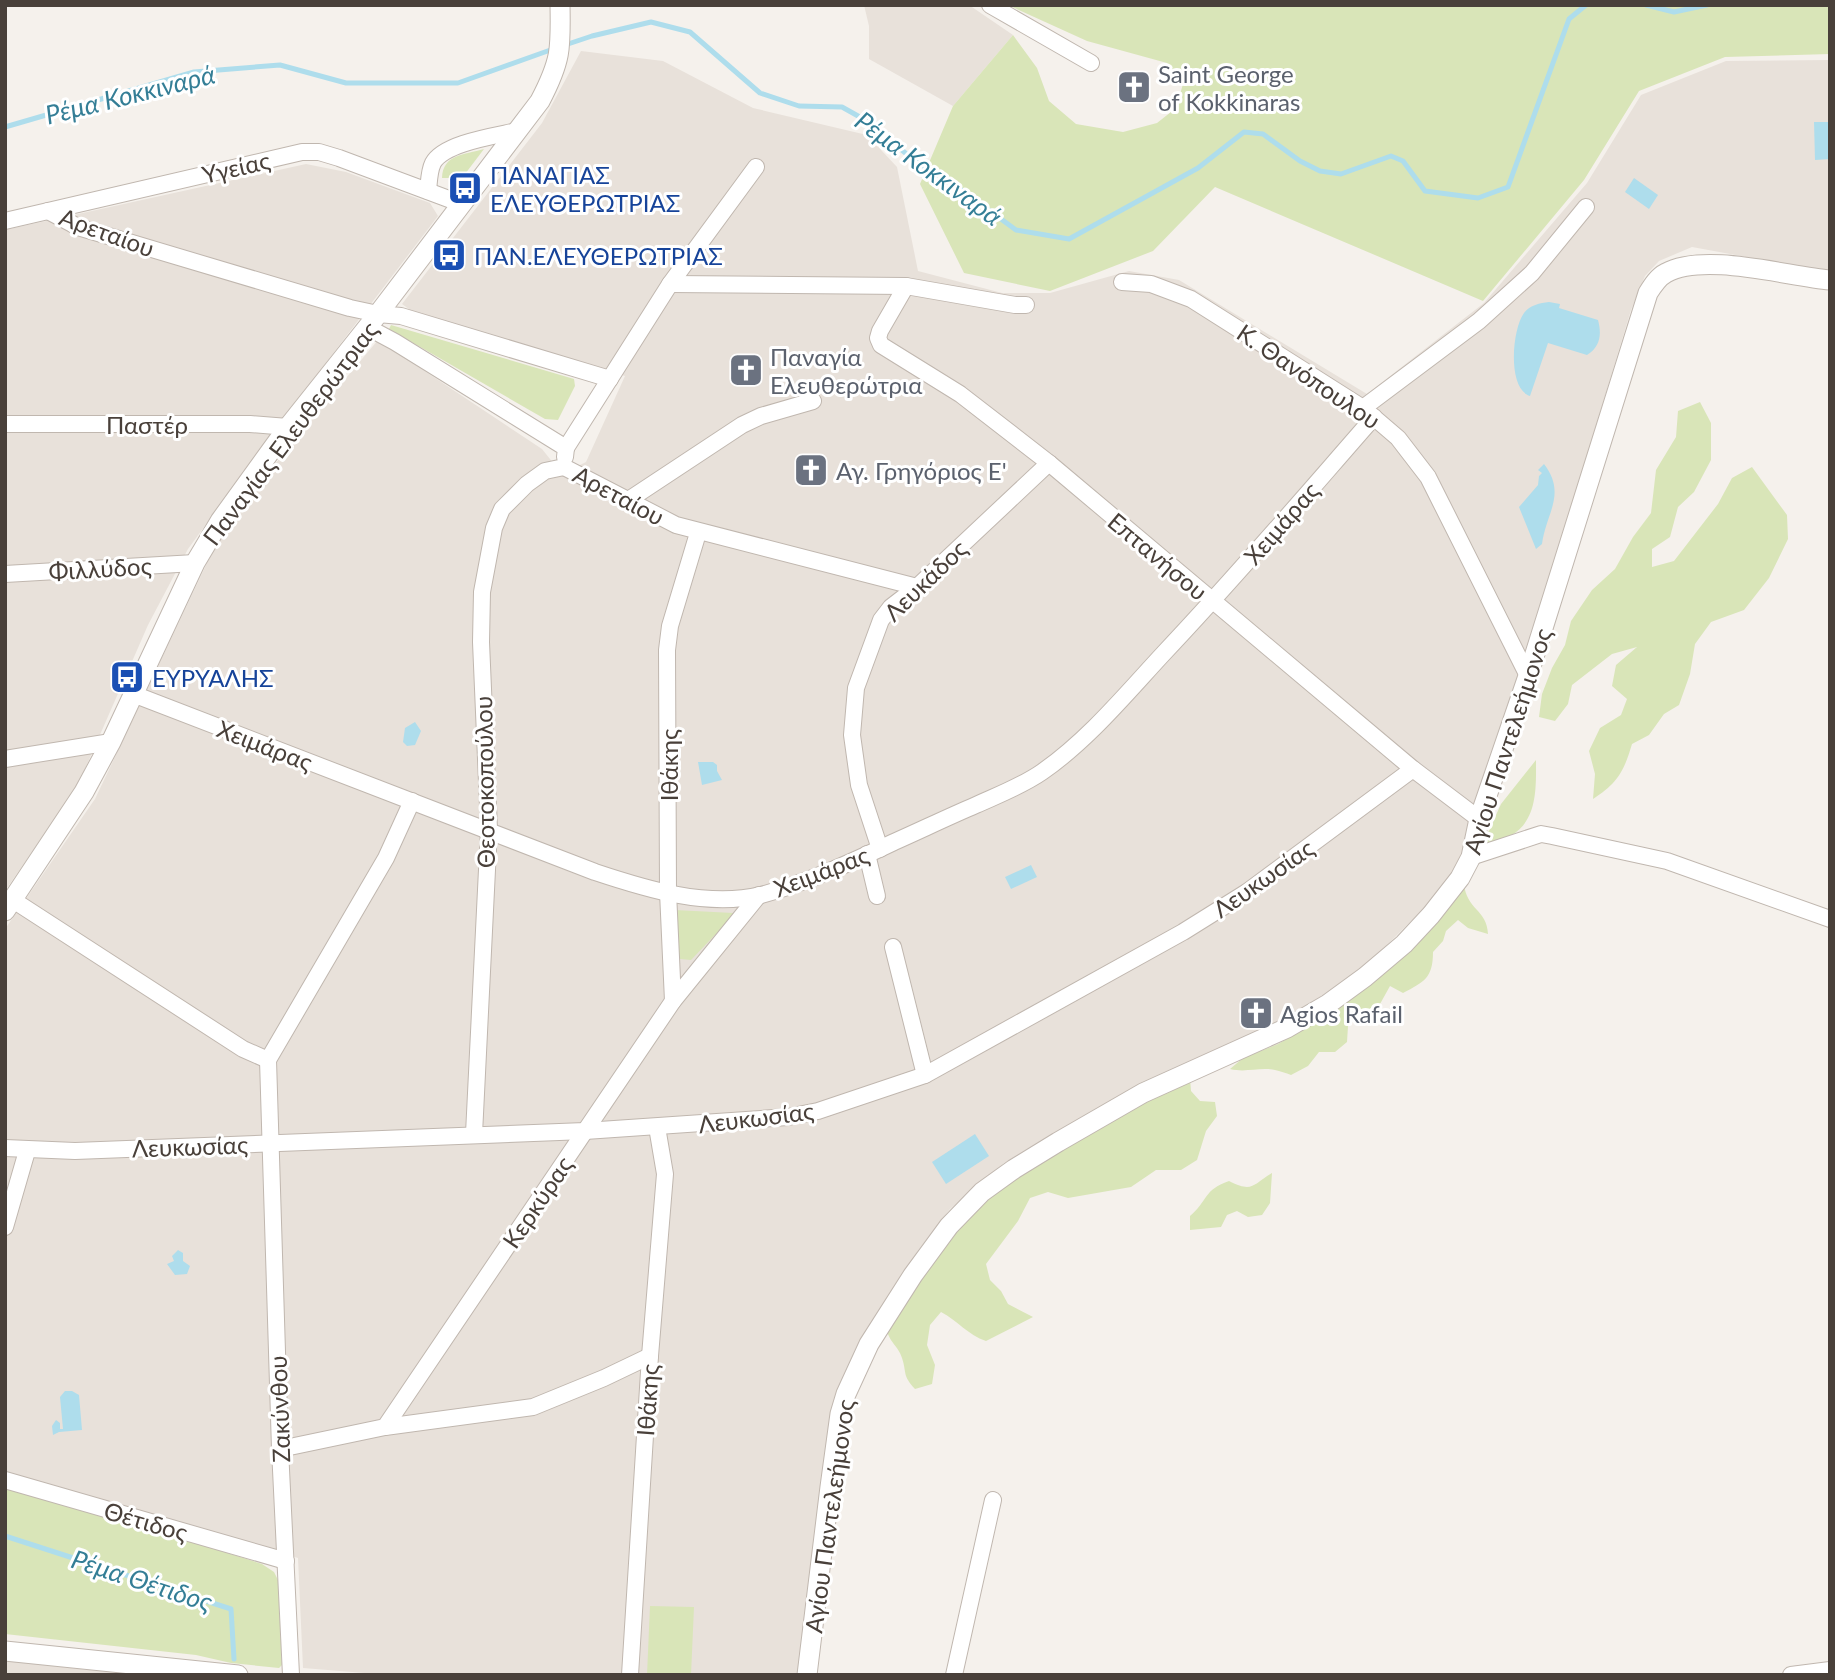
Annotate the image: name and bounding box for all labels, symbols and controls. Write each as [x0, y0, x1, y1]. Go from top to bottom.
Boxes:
water label: Ρέμα Κοκκιναρά [42, 57, 218, 131]
place label: Saint George of Kokkinaras [1158, 59, 1300, 116]
church icon: Saint George of Kokkinaras [1115, 68, 1153, 106]
water label: Ρέμα Κοκκιναρά [849, 104, 1009, 232]
street label: Υγείας [199, 145, 273, 189]
place label: ΠΑΝΑΓΙΑΣ ΕΛΕΥΘΕΡΩΤΡΙΑΣ [490, 160, 680, 217]
bus stop icon: ΠΑΝΑΓΙΑΣ ΕΛΕΥΘΕΡΩΤΡΙΑΣ [446, 169, 484, 207]
street label: Αρεταίου [56, 202, 158, 262]
bus stop icon: ΠΑΝ.ΕΛΕΥΘΕΡΩΤΡΙΑΣ [430, 236, 468, 274]
place label: ΠΑΝ.ΕΛΕΥΘΕΡΩΤΡΙΑΣ [474, 241, 723, 270]
street label: Παναγίας Ελευθερώτριας [196, 315, 384, 551]
street label: Κ. Θανόπουλου [1232, 317, 1386, 435]
place label: Παναγία Ελευθερώτρια [770, 342, 923, 399]
church icon: Παναγία Ελευθερώτρια [727, 351, 765, 389]
street label: Παστέρ [106, 410, 188, 439]
church icon: Αγ. Γρηγόριος Ε' [792, 451, 830, 489]
place label: Αγ. Γρηγόριος Ε' [836, 456, 1007, 485]
street label: Αρεταίου [569, 459, 669, 531]
street label: Χειμάρας [1237, 476, 1325, 570]
street label: Επτανήσου [1102, 506, 1214, 606]
street label: Λευκάδος [878, 533, 972, 627]
street label: Φιλλύδος [48, 551, 152, 585]
street label: Αγίου Παντελεήμονος [1457, 625, 1557, 857]
bus stop icon: ΕΥΡΥΑΛΗΣ [108, 658, 146, 696]
place label: ΕΥΡΥΑΛΗΣ [152, 663, 274, 692]
street label: Θεοτοκοπούλου [468, 696, 500, 868]
street label: Χειμάρας [213, 714, 317, 776]
street label: Ιθάκης [654, 729, 683, 801]
street label: Λευκωσίας [1207, 833, 1319, 923]
street label: Χειμάρας [769, 840, 873, 902]
church icon: Agios Rafail [1237, 994, 1275, 1032]
place label: Agios Rafail [1280, 999, 1403, 1028]
street label: Λευκωσίας [697, 1096, 815, 1138]
street label: Λευκωσίας [131, 1129, 249, 1163]
street label: Κερκύρας [496, 1151, 578, 1253]
street label: Ζακύνθου [263, 1355, 295, 1463]
street label: Ιθάκης [630, 1363, 664, 1437]
street label: Αγίου Παντελεήμονος [798, 1397, 860, 1635]
street label: Θέτιδος [101, 1495, 191, 1547]
water label: Ρέμα Θέτιδος [68, 1542, 217, 1618]

